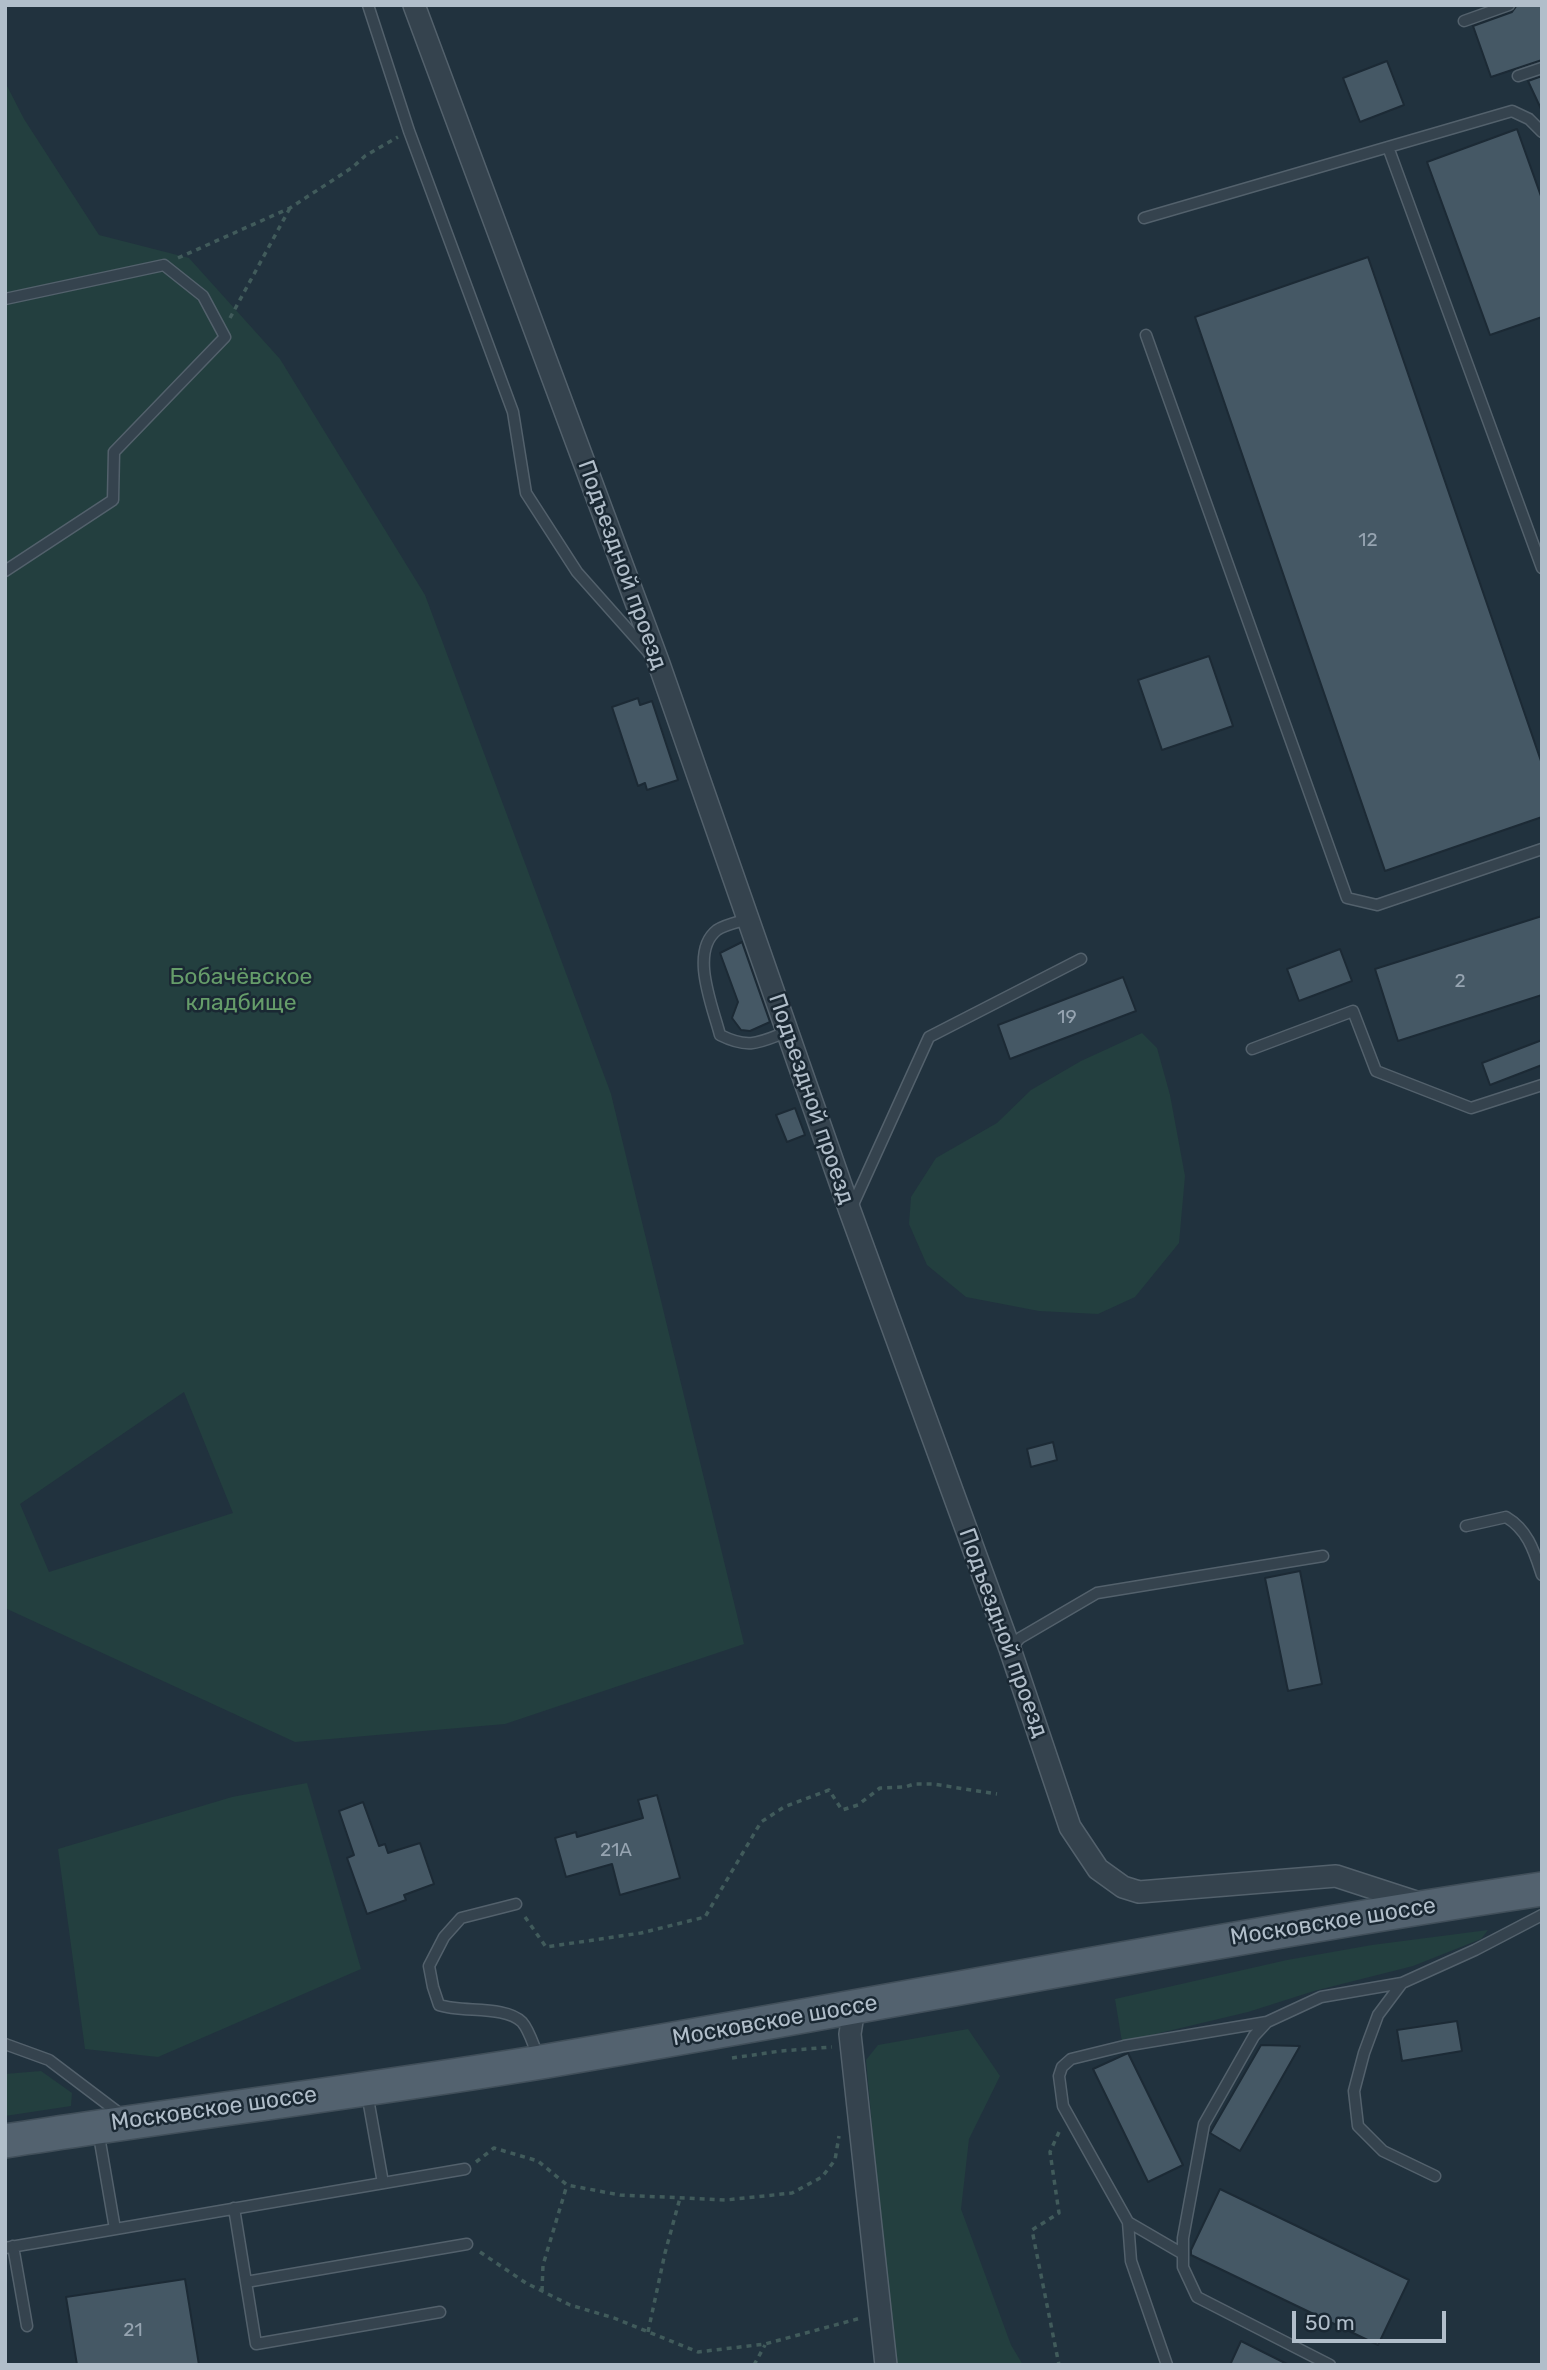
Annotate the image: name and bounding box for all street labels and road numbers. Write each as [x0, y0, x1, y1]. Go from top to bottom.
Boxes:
street label: Подъездной проезд [571, 457, 673, 673]
street label: Подъездной проезд [762, 990, 860, 1208]
street label: Подъездной проезд [952, 1525, 1054, 1741]
street label: Московское шоссе [1228, 1892, 1438, 1952]
street label: Московское шоссе [670, 1989, 880, 2053]
street label: Московское шоссе [109, 2081, 319, 2137]

